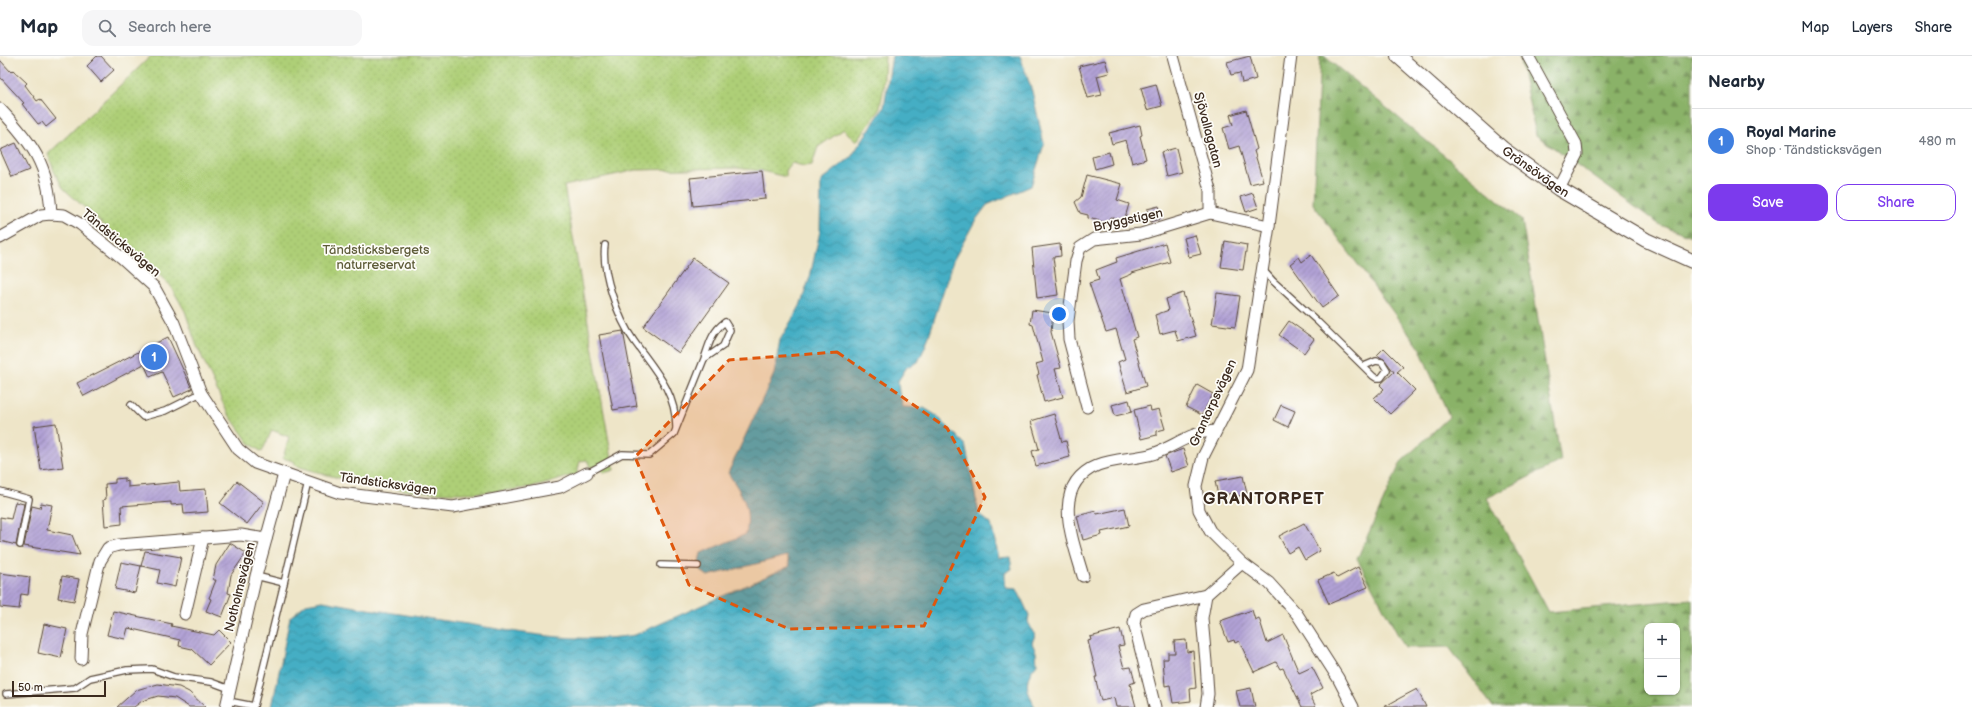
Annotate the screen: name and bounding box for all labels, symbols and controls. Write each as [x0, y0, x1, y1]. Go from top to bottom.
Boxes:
search box [82, 10, 362, 46]
text: Map [20, 16, 58, 39]
icon: search [96, 17, 118, 39]
text: Search here [128, 18, 211, 37]
text: Map [1801, 19, 1829, 36]
text: Layers [1851, 19, 1893, 36]
text: Share [1915, 19, 1952, 36]
text: Nearby [1708, 72, 1765, 92]
street label: Sjövallagatan [1190, 90, 1226, 170]
text: Royal Marine [1746, 123, 1836, 142]
text: 1 [1718, 133, 1724, 149]
text: 480 m [1919, 133, 1956, 149]
text: Shop · Tändsticksvägen [1746, 142, 1882, 158]
street label: Gränsövägen [1499, 143, 1572, 201]
button: Save [1708, 184, 1828, 221]
button: Share [1836, 184, 1956, 221]
street label: Tändsticksvägen [78, 205, 164, 281]
street label: Bryggstigen [1092, 205, 1164, 235]
park label: Tändsticksbergets naturreservat [323, 242, 430, 273]
your location [1049, 304, 1069, 324]
pin: 1 [141, 342, 167, 372]
street label: Grantorpsvägen [1186, 357, 1240, 449]
street label: Tändsticksvägen [338, 469, 438, 499]
district label: GRANTORPET [1203, 489, 1325, 509]
street label: Notholmsvägen [221, 541, 259, 633]
map controls [1644, 623, 1680, 695]
button: + [1644, 623, 1680, 659]
button: − [1644, 659, 1680, 695]
scale bar [12, 679, 106, 698]
text: 50 m [18, 681, 43, 694]

